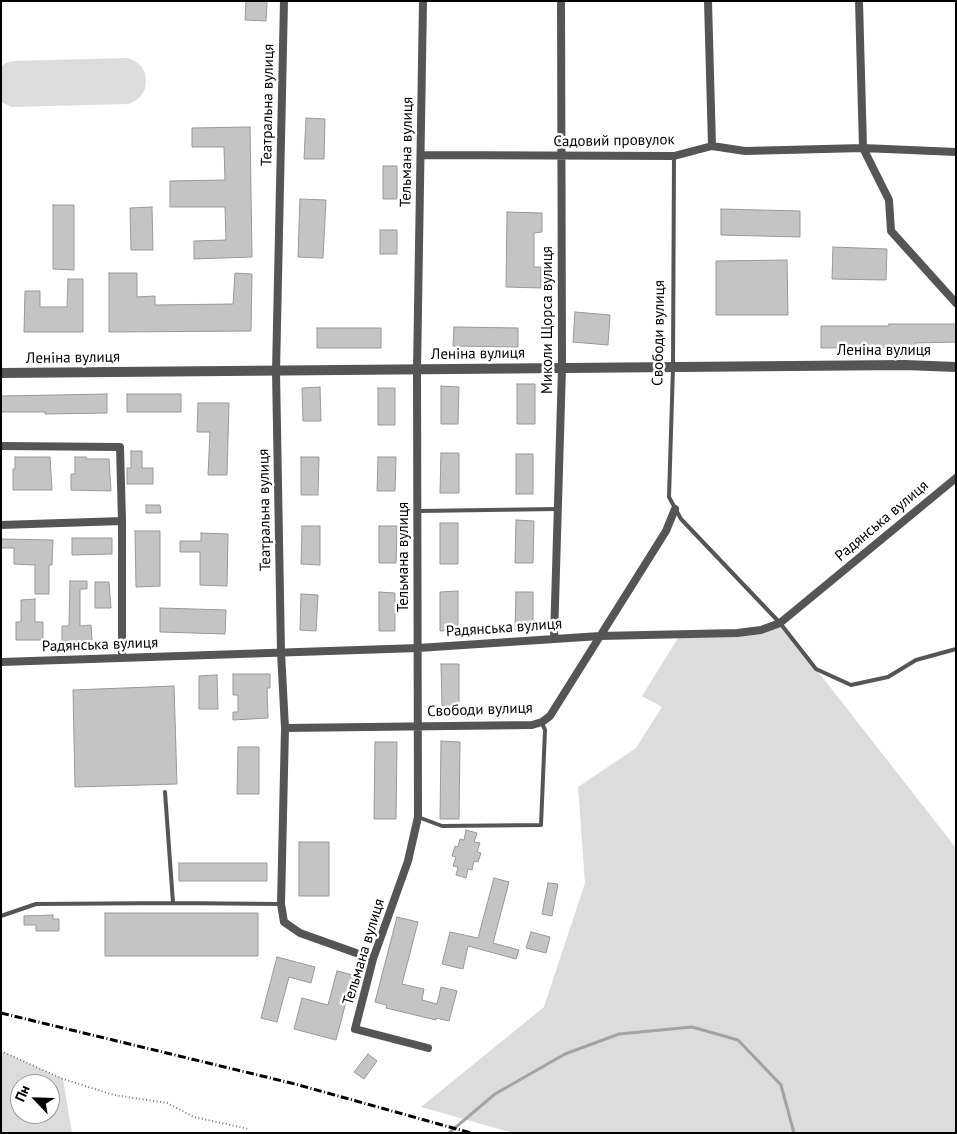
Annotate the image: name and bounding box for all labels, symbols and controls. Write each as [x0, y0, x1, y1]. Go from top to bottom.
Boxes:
street label: Театральна вулиця [258, 44, 278, 166]
street label: Тельмана вулиця [397, 97, 417, 207]
street label: Садовий провулок [553, 131, 675, 151]
street label: Миколи Щорса вулиця [539, 246, 557, 394]
street label: Свободи вулиця [649, 280, 669, 386]
street label: Леніна вулиця [837, 342, 931, 360]
street label: Леніна вулиця [431, 344, 525, 364]
street label: Леніна вулиця [26, 348, 120, 368]
street label: Театральна вулиця [255, 449, 275, 571]
street label: Радянська вулиця [832, 477, 932, 565]
street label: Тельмана вулиця [395, 502, 413, 612]
street label: Радянська вулиця [445, 615, 563, 641]
street label: Радянська вулиця [42, 634, 158, 656]
street label: Свободи вулиця [427, 699, 533, 721]
street label: Тельмана вулиця [339, 897, 389, 1007]
north arrow [10, 1074, 60, 1124]
text: Пн [11, 1082, 34, 1104]

